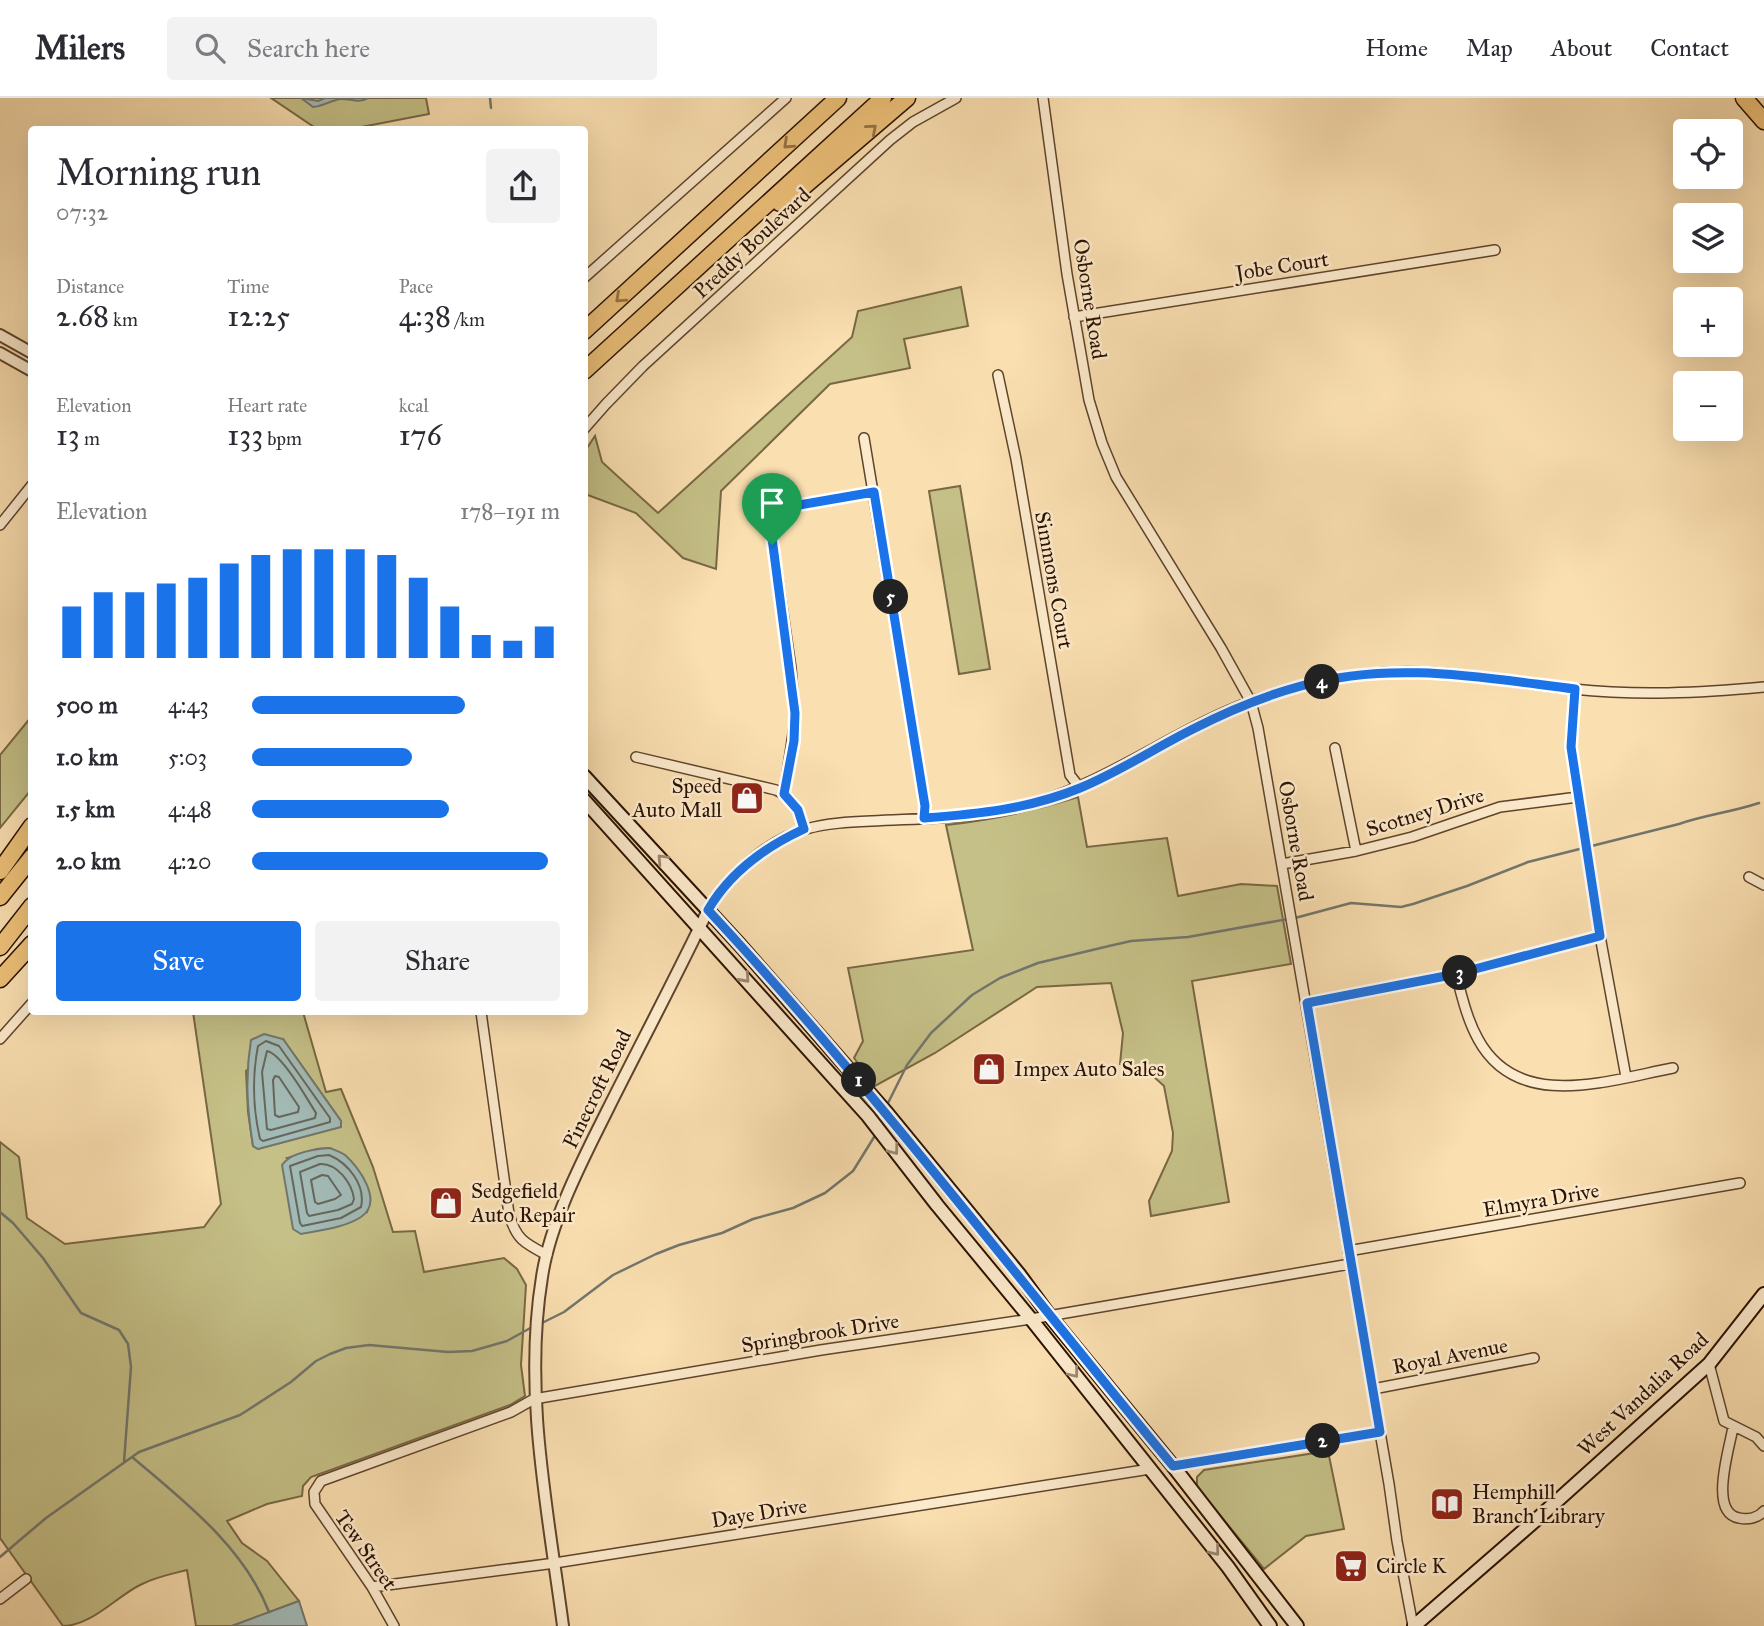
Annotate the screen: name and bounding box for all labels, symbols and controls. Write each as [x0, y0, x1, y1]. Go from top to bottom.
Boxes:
search box [167, 17, 657, 80]
text: Milers [35, 28, 125, 68]
icon: search [191, 29, 229, 67]
text: Search here [247, 32, 370, 64]
text: Home [1365, 33, 1428, 63]
text: Map [1466, 33, 1513, 63]
text: About [1551, 33, 1612, 63]
text: Contact [1650, 33, 1729, 63]
map controls [1673, 119, 1743, 441]
button: locate [1673, 119, 1743, 189]
one-way arrow [863, 125, 876, 137]
one-way arrow [783, 136, 796, 148]
text: Morning run [56, 149, 261, 195]
button: share [486, 149, 560, 223]
street label: Preddy Boulevard [688, 182, 816, 304]
text: 07:32 [56, 198, 108, 226]
button: layers [1673, 203, 1743, 273]
street label: Osborne Road [1068, 237, 1112, 362]
street label: Jobe Court [1232, 246, 1331, 286]
text: Distance [56, 275, 124, 298]
text: Time [227, 275, 269, 298]
text: Pace [399, 275, 433, 298]
button: + [1673, 287, 1743, 357]
one-way arrow [615, 290, 628, 302]
text: 2.68 [56, 298, 109, 334]
text: 12:25 [227, 298, 290, 334]
text: 4:38 [399, 298, 451, 334]
text: km [109, 308, 138, 331]
text: /km [451, 308, 485, 331]
button: − [1673, 371, 1743, 441]
text: Elevation [56, 394, 131, 417]
text: Heart rate [227, 394, 307, 417]
text: kcal [399, 394, 429, 417]
text: 13 [56, 417, 80, 453]
text: 133 [227, 417, 263, 453]
text: 176 [399, 417, 442, 453]
text: m [80, 427, 100, 450]
text: bpm [263, 427, 302, 450]
pin [742, 473, 802, 545]
icon: arrive [753, 484, 791, 522]
text: Elevation [56, 497, 147, 525]
text: 178–191 m [460, 497, 560, 525]
street label: Simmons Court [1029, 509, 1079, 651]
pin: 5 [874, 580, 908, 614]
text: 5 [886, 585, 895, 608]
pin: 4 [1304, 664, 1340, 700]
text: 4 [1316, 670, 1327, 693]
text: 500 m [56, 691, 118, 719]
text: 4:43 [168, 691, 209, 719]
text: 1.0 km [56, 743, 118, 771]
text: 5:03 [168, 743, 207, 771]
place label: Speed Auto Mall [631, 773, 722, 823]
shop icon: Speed Auto Mall [728, 779, 766, 817]
street label: Osborne Road [1273, 779, 1319, 904]
street label: Scotney Drive [1363, 782, 1487, 842]
text: 1.5 km [56, 795, 115, 823]
text: 4:48 [168, 795, 212, 823]
text: 2.0 km [56, 847, 121, 875]
text: 4:20 [168, 847, 211, 875]
one-way arrow [657, 854, 670, 867]
button: Save [56, 921, 301, 1001]
button: Share [315, 921, 560, 1001]
pin: 3 [1442, 956, 1478, 990]
text: 3 [1456, 961, 1463, 984]
one-way arrow [737, 970, 749, 983]
street label: Pinecroft Road [557, 1025, 637, 1153]
shop icon: Impex Auto Sales [970, 1050, 1008, 1088]
place label: Impex Auto Sales [1014, 1056, 1164, 1082]
pin: 1 [842, 1062, 876, 1098]
text: 1 [855, 1068, 862, 1091]
one-way arrow [886, 1142, 899, 1154]
street label: Elmyra Drive [1481, 1177, 1601, 1223]
place label: Sedgefield Auto Repair [470, 1178, 575, 1228]
shop icon: Sedgefield Auto Repair [427, 1184, 465, 1222]
street label: Springbrook Drive [739, 1308, 901, 1358]
street label: West Vandalia Road [1572, 1326, 1714, 1461]
street label: Royal Avenue [1390, 1332, 1510, 1380]
one-way arrow [1065, 1365, 1078, 1378]
pin: 2 [1306, 1424, 1340, 1458]
text: 2 [1318, 1429, 1327, 1452]
place label: Hemphill Branch Library [1472, 1479, 1606, 1529]
library icon: Hemphill Branch Library [1428, 1485, 1466, 1523]
street label: Daye Drive [709, 1493, 809, 1533]
street label: Tew Street [329, 1505, 403, 1596]
one-way arrow [1207, 1543, 1220, 1556]
supermarket icon: Circle K [1332, 1547, 1370, 1585]
place label: Circle K [1376, 1553, 1448, 1579]

